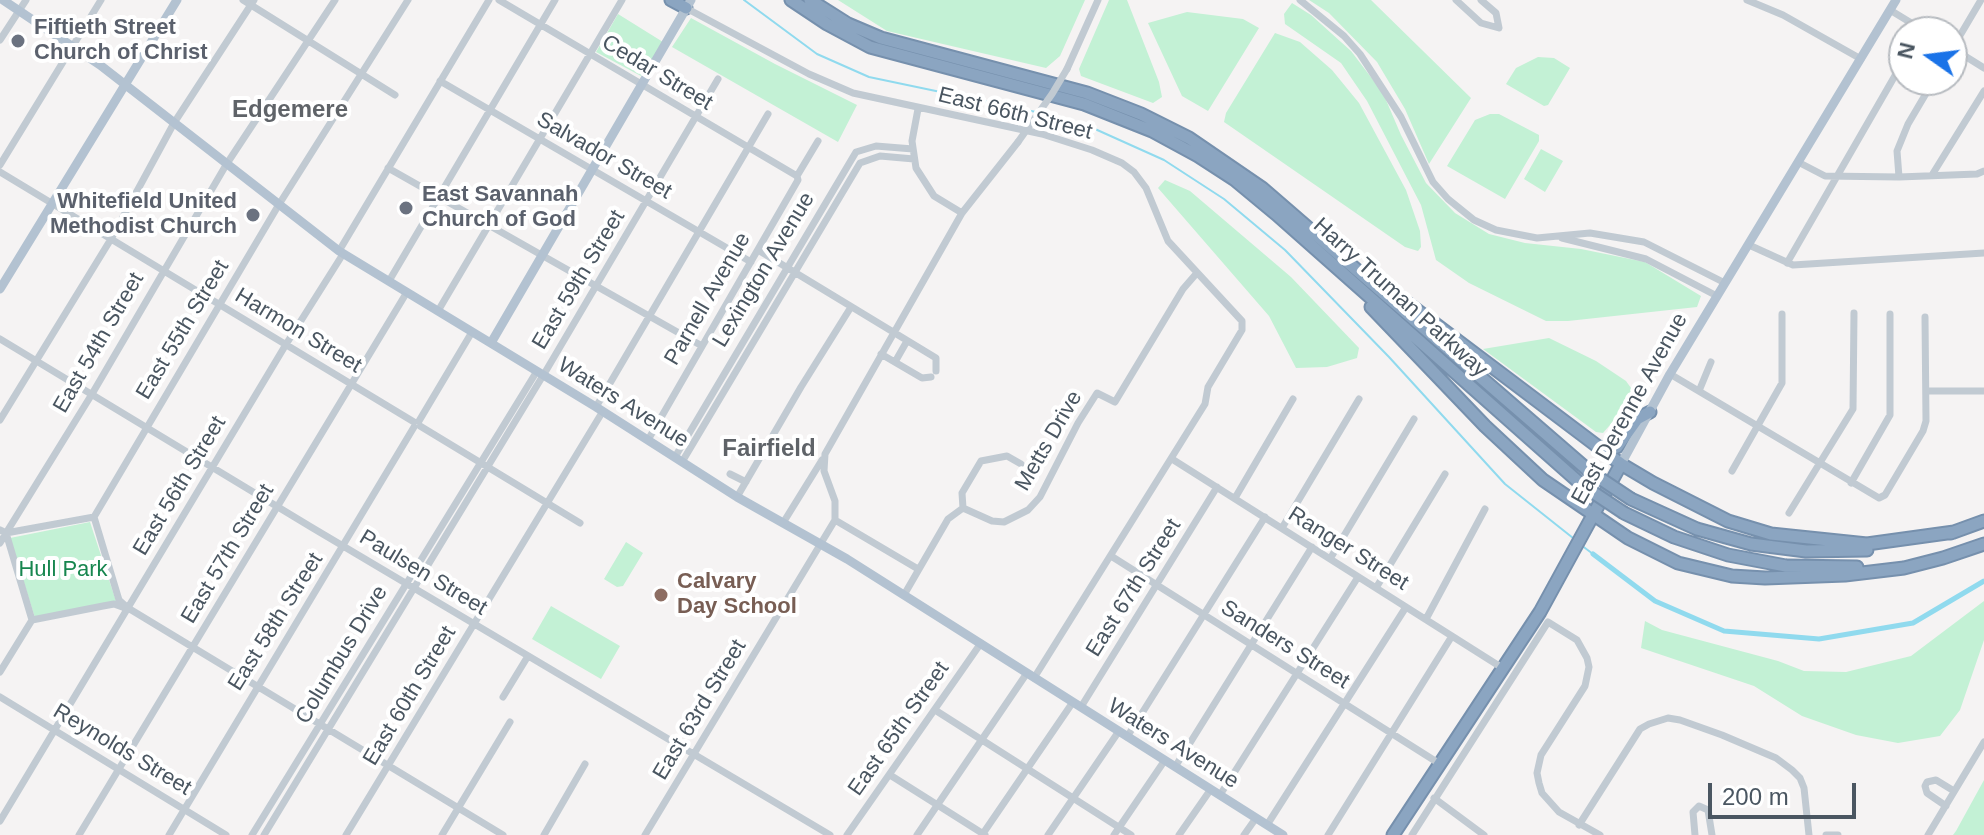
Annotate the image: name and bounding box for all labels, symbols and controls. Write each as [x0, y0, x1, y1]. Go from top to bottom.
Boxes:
place label: Fiftieth Street Church of Christ [34, 15, 208, 66]
north arrow [1888, 16, 1968, 96]
street label: Cedar Street [597, 30, 717, 116]
marker: Fiftieth Street Church of Christ [9, 32, 27, 50]
text: N [1892, 40, 1920, 61]
street label: East 66th Street [935, 82, 1095, 146]
district label: Edgemere [232, 96, 348, 124]
street label: Salvador Street [532, 107, 676, 205]
place label: East Savannah Church of God [422, 182, 579, 234]
street label: Lexington Avenue [707, 188, 821, 352]
place label: Whitefield United Methodist Church [50, 189, 237, 240]
marker: East Savannah Church of God [397, 199, 415, 217]
marker: Whitefield United Methodist Church [244, 206, 262, 224]
street label: East 59th Street [527, 206, 631, 354]
street label: Harry Truman Parkway [1307, 213, 1493, 383]
street label: Parnell Avenue [659, 228, 757, 370]
street label: East 55th Street [131, 256, 235, 404]
street label: East 54th Street [48, 268, 150, 418]
street label: Harmon Street [230, 283, 366, 379]
street label: East Derenne Avenue [1566, 309, 1694, 509]
street label: Waters Avenue [553, 352, 693, 454]
street label: Metts Drive [1010, 386, 1088, 496]
street label: East 56th Street [128, 412, 232, 560]
district label: Fairfield [722, 435, 816, 463]
street label: East 57th Street [176, 480, 280, 628]
street label: Ranger Street [1283, 502, 1413, 596]
street label: East 67th Street [1081, 514, 1187, 662]
street label: Paulsen Street [354, 525, 492, 621]
street label: East 58th Street [223, 548, 329, 696]
park label: Hull Park [18, 557, 108, 583]
place label: Calvary Day School [677, 569, 797, 620]
street label: Columbus Drive [290, 581, 394, 729]
marker: Calvary Day School [652, 586, 670, 604]
street label: Sanders Street [1216, 595, 1354, 695]
street label: East 60th Street [358, 622, 462, 770]
street label: East 63rd Street [648, 635, 752, 785]
street label: East 65th Street [843, 657, 955, 801]
street label: Waters Avenue [1103, 693, 1243, 795]
street label: Reynolds Street [48, 698, 196, 802]
scale bar [1712, 767, 1860, 817]
text: 200 m [1722, 783, 1789, 810]

